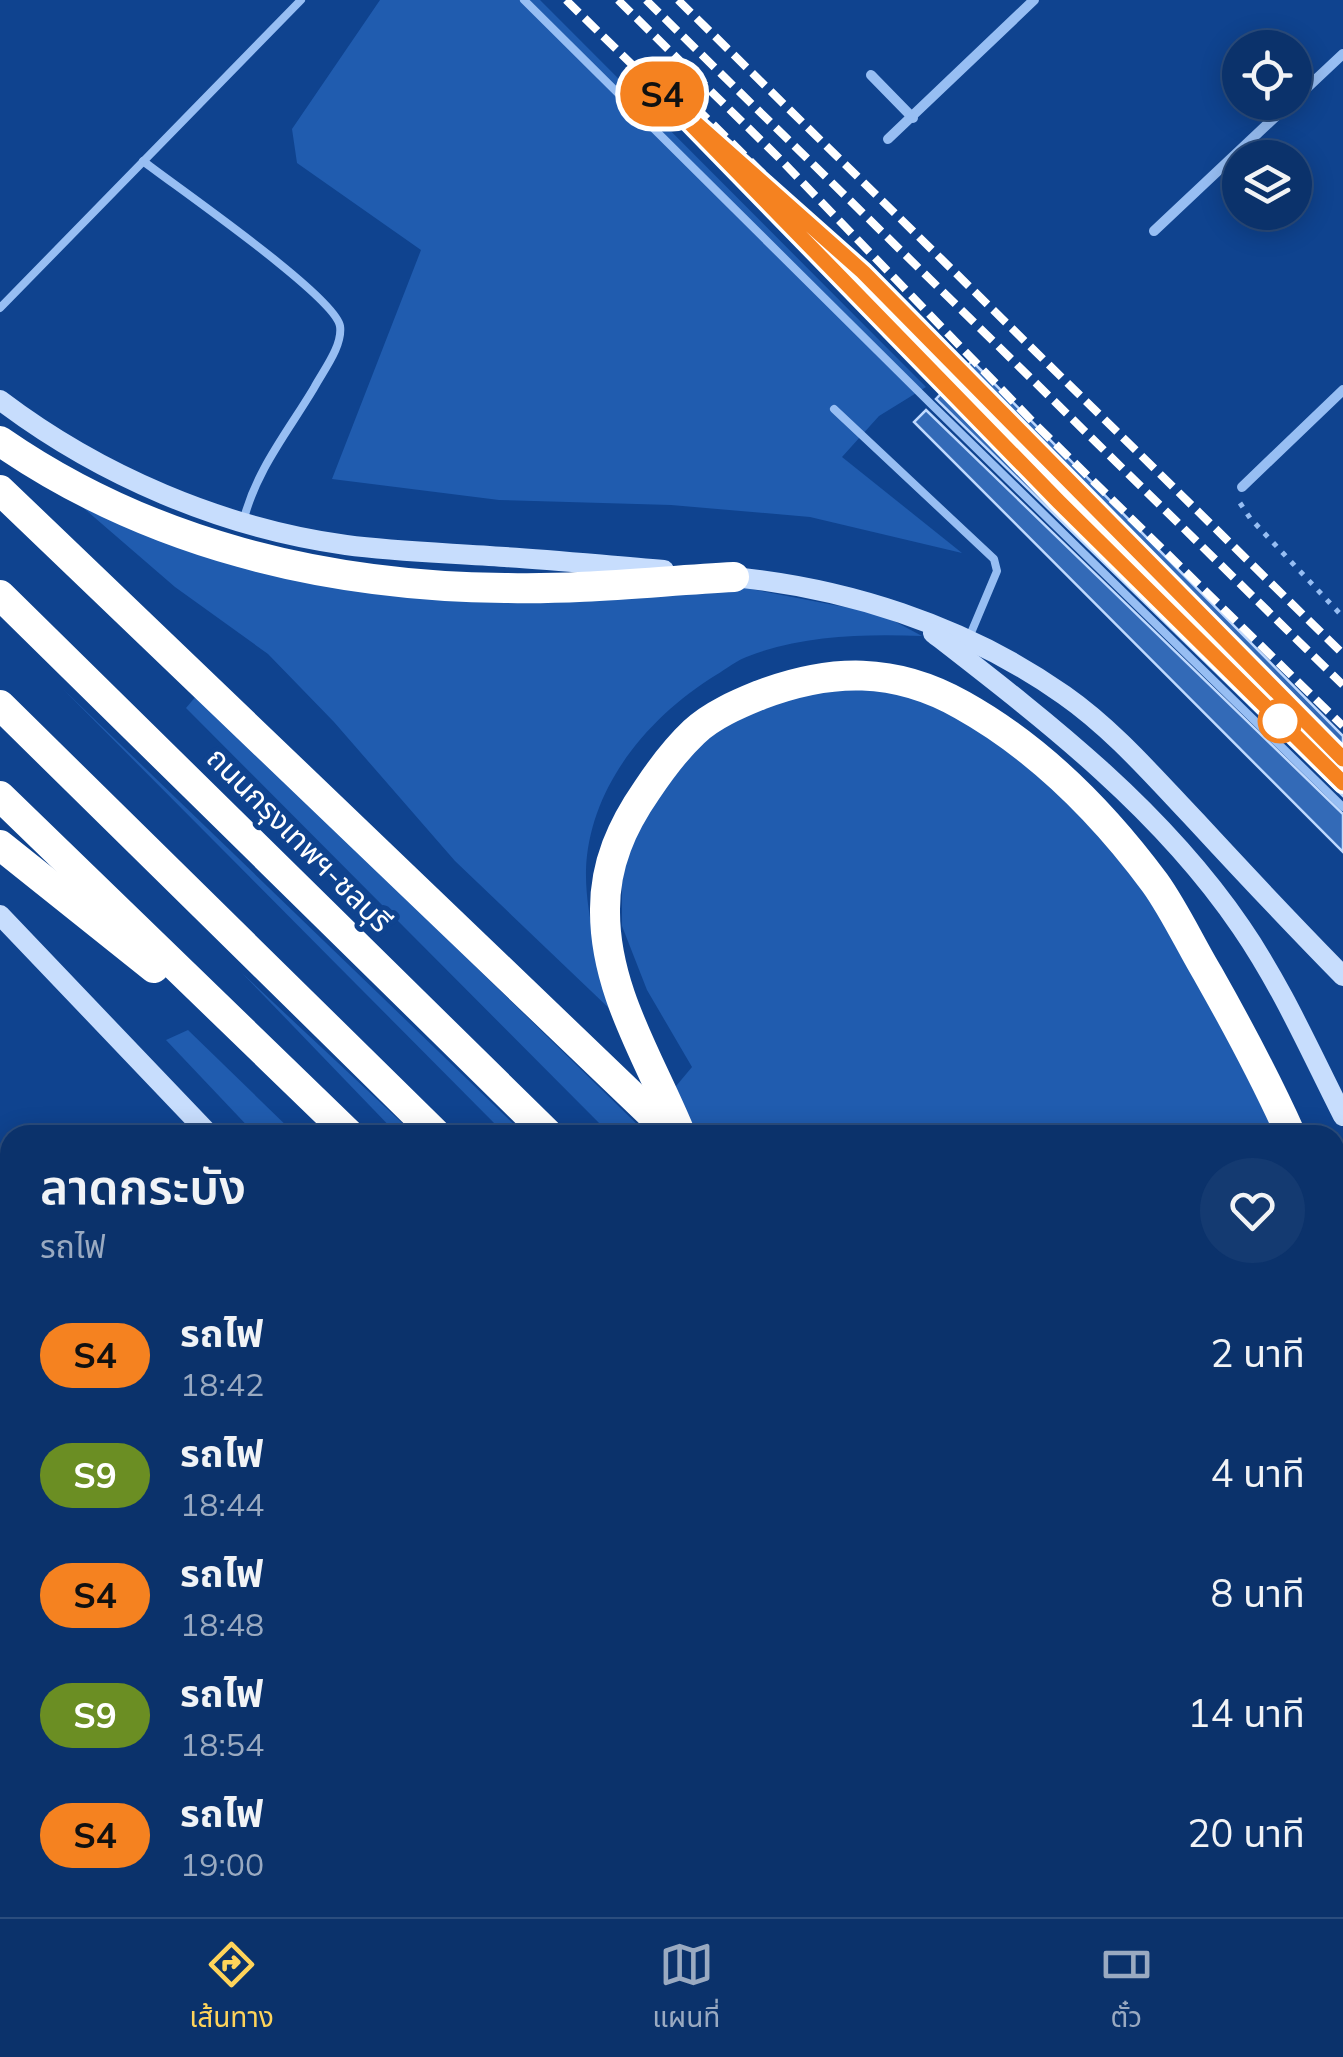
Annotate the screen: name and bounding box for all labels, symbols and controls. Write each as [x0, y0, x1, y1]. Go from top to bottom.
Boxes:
map controls [1222, 30, 1312, 230]
button: locate [1222, 30, 1312, 120]
line badge: S4 [617, 62, 707, 126]
text: S4 [640, 72, 684, 116]
button: layers [1222, 140, 1312, 230]
unlabelled marker [1259, 700, 1301, 742]
street label: ถนนกรุงเทพฯ-ชลบุรี [199, 739, 400, 940]
text: ลาดกระบัง [40, 1156, 246, 1216]
button: heart [1200, 1158, 1305, 1263]
text: รถไฟ [40, 1226, 106, 1266]
text: รถไฟ [180, 1309, 263, 1357]
text: 2 นาที [1210, 1329, 1305, 1377]
text: S4 [73, 1333, 117, 1377]
text: 18:42 [180, 1364, 264, 1404]
text: รถไฟ [180, 1429, 263, 1477]
text: 4 นาที [1210, 1449, 1305, 1497]
text: S9 [73, 1453, 117, 1497]
text: 18:44 [180, 1484, 264, 1524]
text: รถไฟ [180, 1549, 263, 1597]
text: 8 นาที [1210, 1569, 1305, 1617]
text: S4 [73, 1573, 117, 1617]
text: 18:48 [180, 1604, 264, 1644]
text: รถไฟ [180, 1669, 263, 1717]
text: 14 นาที [1188, 1689, 1305, 1737]
text: S9 [73, 1693, 117, 1737]
text: 18:54 [180, 1724, 264, 1764]
text: รถไฟ [180, 1789, 263, 1837]
text: 20 นาที [1188, 1809, 1305, 1857]
text: S4 [73, 1813, 117, 1857]
text: 19:00 [180, 1844, 264, 1884]
tab: เส้นทาง [189, 1937, 274, 2040]
tab: แผนที่ [652, 1937, 720, 2040]
tab: ตั๋ว [1099, 1937, 1154, 2040]

